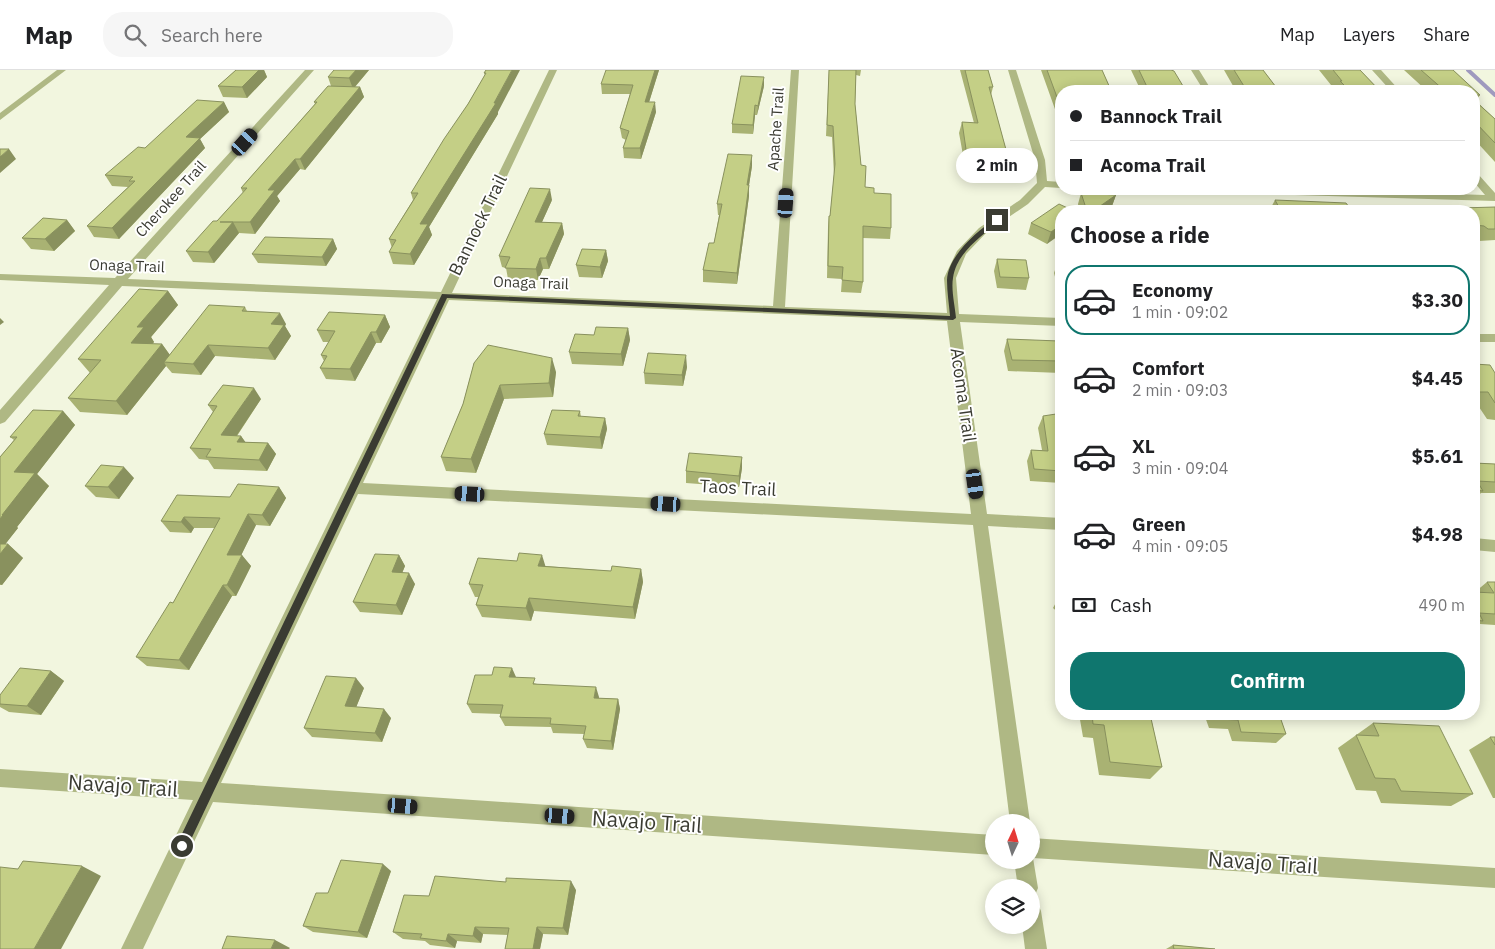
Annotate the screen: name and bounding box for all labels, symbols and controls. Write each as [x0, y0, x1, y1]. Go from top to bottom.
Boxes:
search box [103, 12, 453, 57]
text: Map [25, 19, 73, 51]
icon: search [121, 21, 149, 49]
text: Search here [161, 23, 263, 47]
text: Map [1280, 23, 1315, 46]
text: Layers [1343, 23, 1395, 46]
text: Share [1423, 23, 1470, 46]
street label: Apache Trail [763, 87, 788, 171]
text: Bannock Trail [1100, 104, 1222, 128]
car [229, 126, 260, 158]
callout: 2 min [956, 148, 1038, 182]
text: Acoma Trail [1100, 153, 1205, 177]
text: 2 min [976, 155, 1018, 175]
street label: Cherokee Trail [131, 156, 210, 241]
street label: Bannock Trail [443, 170, 512, 279]
car [777, 188, 794, 218]
route end [986, 209, 1008, 231]
text: Choose a ride [1070, 220, 1210, 249]
street label: Onaga Trail [89, 255, 165, 276]
street label: Onaga Trail [493, 272, 569, 293]
icon: car [1072, 278, 1117, 323]
text: Economy [1132, 278, 1213, 302]
text: $3.30 [1411, 288, 1463, 312]
text: 1 min · 09:02 [1132, 302, 1228, 322]
street label: Acoma Trail [945, 346, 982, 444]
icon: car [1072, 356, 1117, 401]
text: Comfort [1132, 356, 1205, 380]
text: $4.45 [1411, 366, 1463, 390]
text: 2 min · 09:03 [1132, 380, 1228, 400]
icon: car [1072, 434, 1117, 479]
text: XL [1132, 434, 1155, 458]
text: $5.61 [1411, 444, 1463, 468]
text: 3 min · 09:04 [1132, 458, 1228, 478]
car [965, 468, 984, 500]
street label: Taos Trail [699, 474, 777, 501]
car [454, 486, 485, 502]
car [650, 496, 681, 512]
icon: car [1072, 512, 1117, 557]
text: Green [1132, 512, 1186, 536]
text: $4.98 [1411, 522, 1463, 546]
text: 4 min · 09:05 [1132, 536, 1228, 556]
icon: cash [1070, 591, 1098, 619]
text: Cash [1110, 593, 1152, 617]
text: 490 m [1418, 595, 1465, 615]
button: Confirm [1070, 652, 1465, 710]
street label: Navajo Trail [67, 767, 179, 803]
car [387, 797, 418, 815]
street label: Navajo Trail [591, 803, 703, 839]
car [544, 807, 575, 825]
north arrow [985, 814, 1040, 869]
map controls [985, 814, 1040, 934]
route start [171, 835, 193, 857]
street label: Navajo Trail [1207, 844, 1319, 880]
button: layers [985, 879, 1040, 934]

